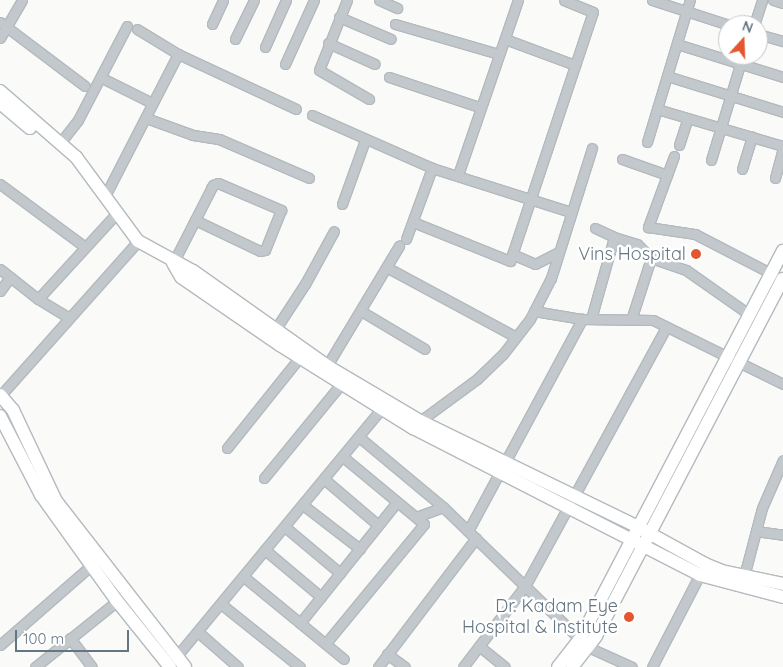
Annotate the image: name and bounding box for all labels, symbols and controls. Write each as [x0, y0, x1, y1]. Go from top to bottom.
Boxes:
north arrow [718, 15, 768, 65]
text: N [740, 17, 756, 37]
place label: Vins Hospital [578, 243, 686, 265]
marker: Vins Hospital [690, 248, 702, 260]
place label: Dr. Kadam Eye Hospital & Institute [462, 596, 618, 638]
marker: Dr. Kadam Eye Hospital & Institute [622, 610, 636, 624]
scale bar [18, 620, 131, 652]
text: 100 m [23, 629, 64, 648]

